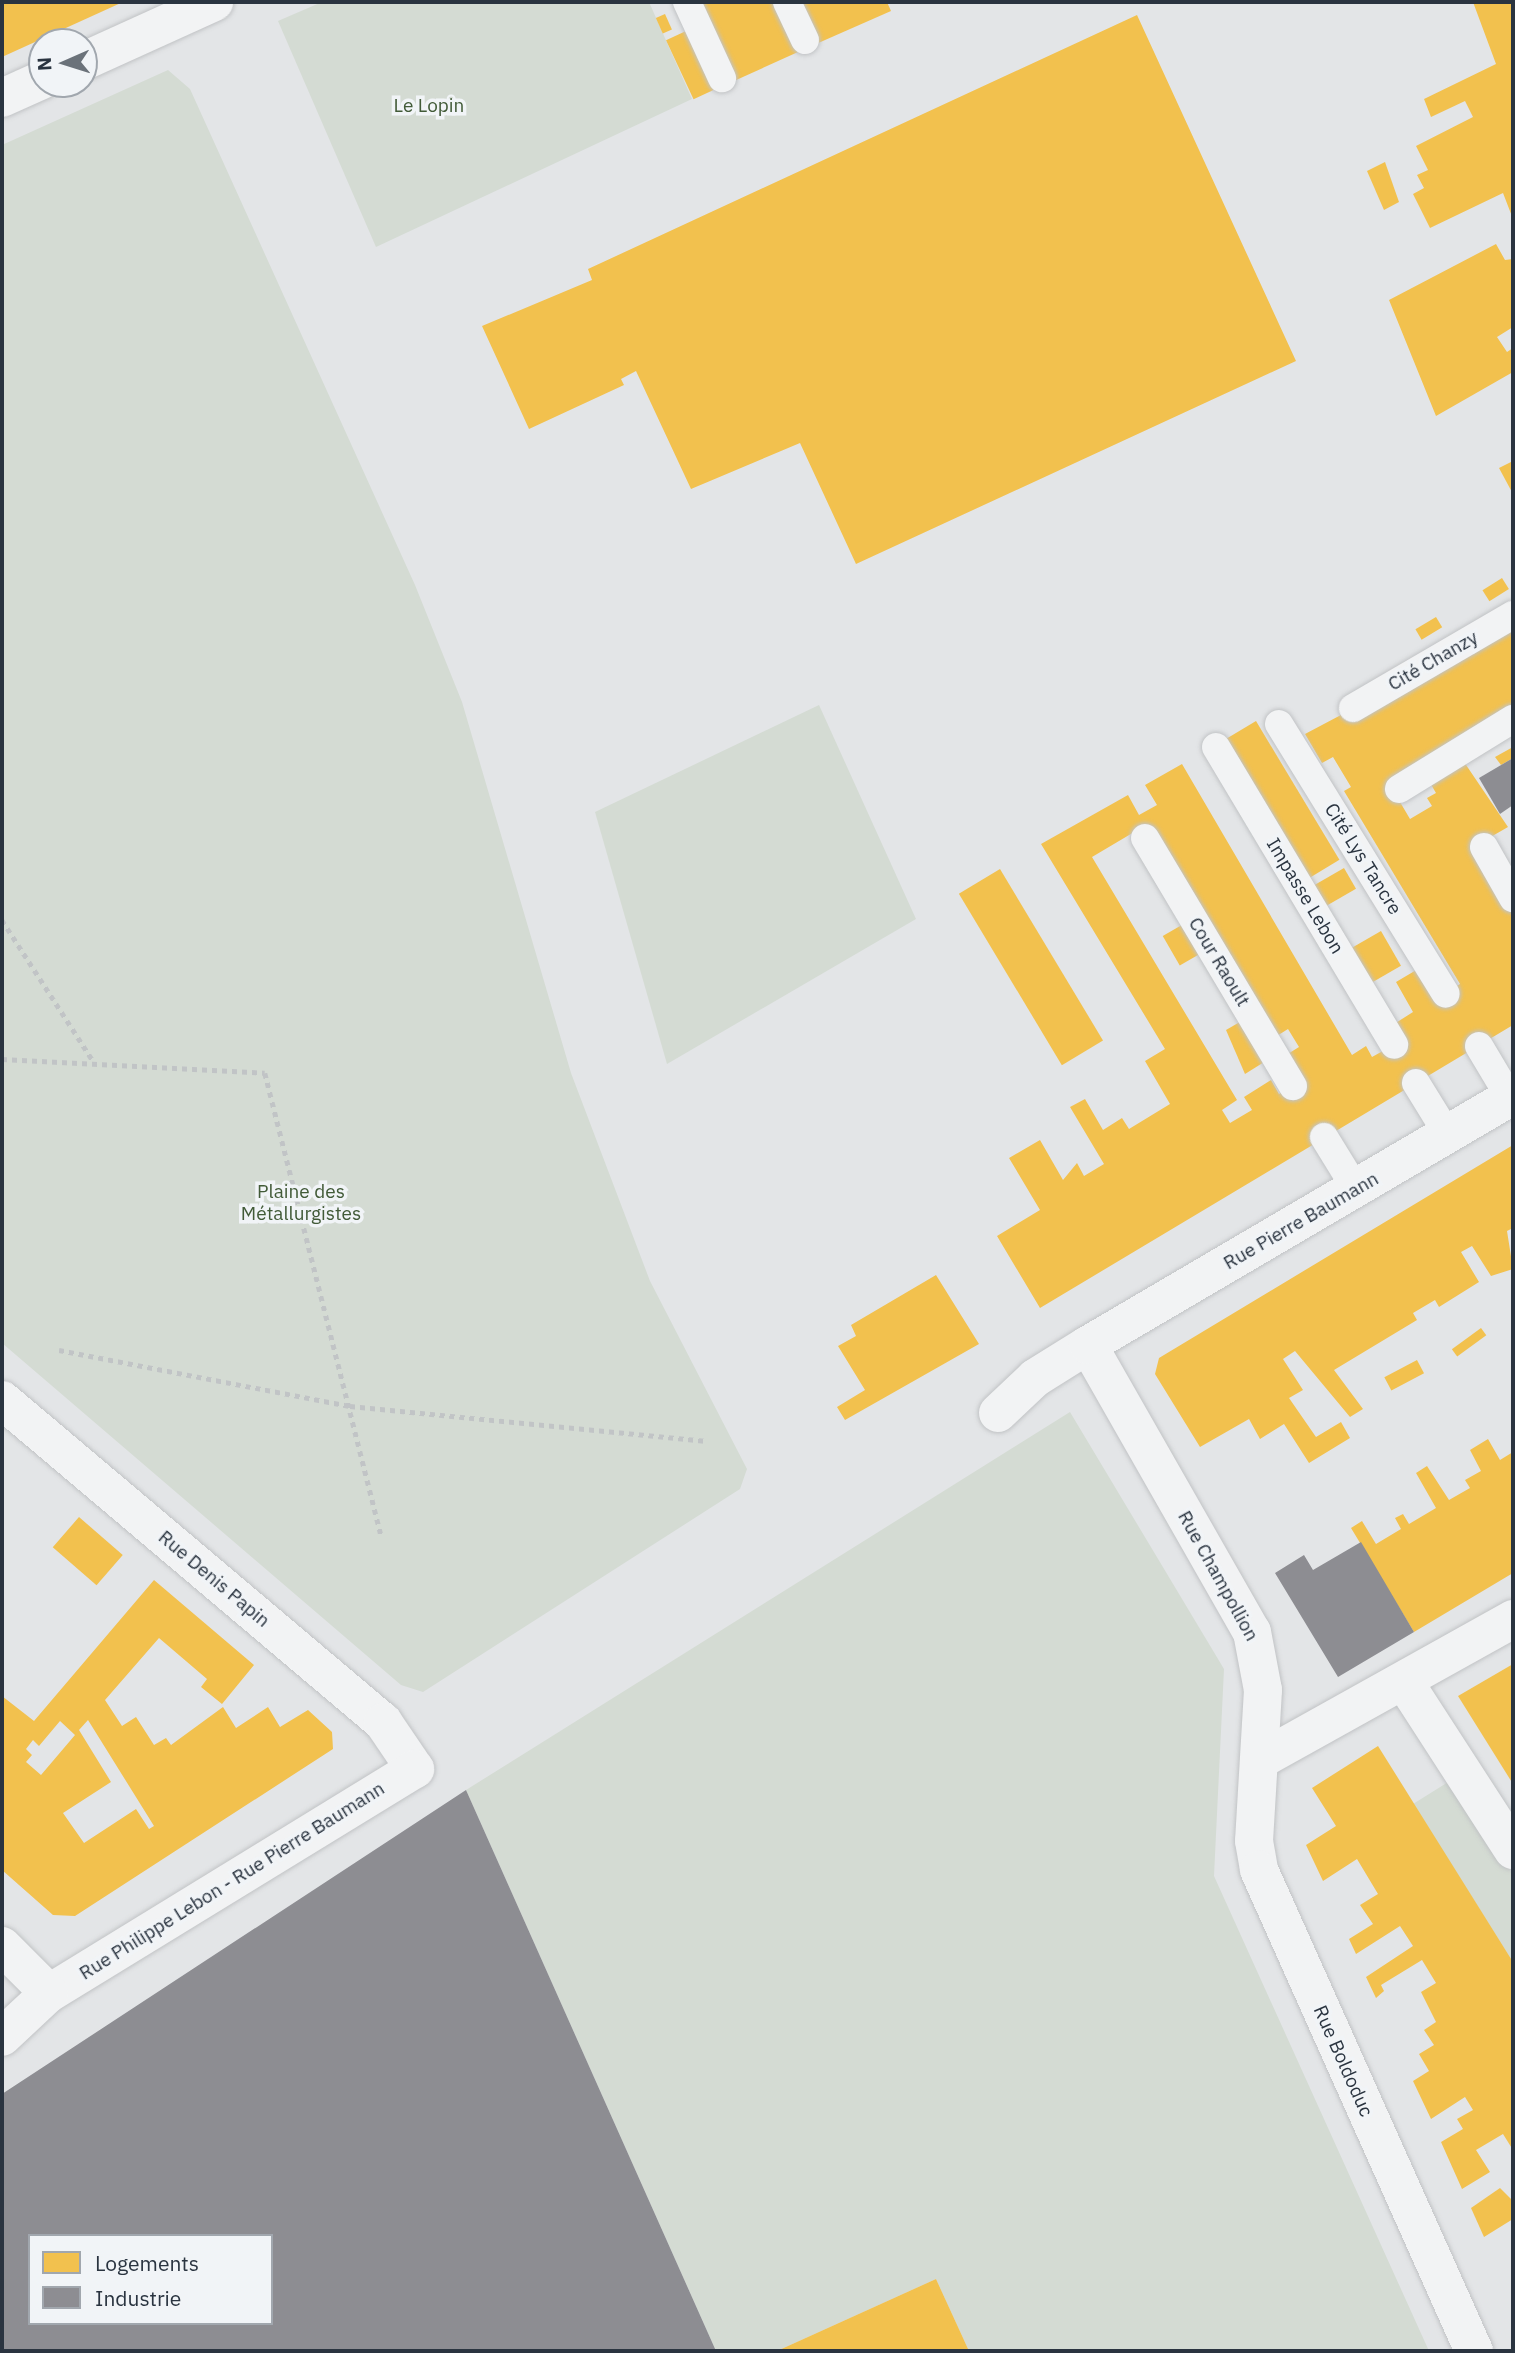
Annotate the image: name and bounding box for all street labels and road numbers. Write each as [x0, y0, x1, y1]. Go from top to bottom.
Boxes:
street label: Cité Chanzy [1384, 626, 1482, 696]
street label: Cité Lys Tancre [1320, 799, 1406, 919]
street label: Impasse Lebon [1262, 834, 1348, 958]
street label: Cour Raoult [1183, 913, 1255, 1011]
street label: Rue Pierre Baumann [1220, 1167, 1382, 1275]
street label: Rue Champollion [1173, 1507, 1263, 1645]
street label: Rue Denis Papin [154, 1526, 274, 1632]
street label: Rue Philippe Lebon - Rue Pierre Baumann [75, 1777, 389, 1985]
street label: Rue Boldoduc [1308, 2002, 1378, 2120]

